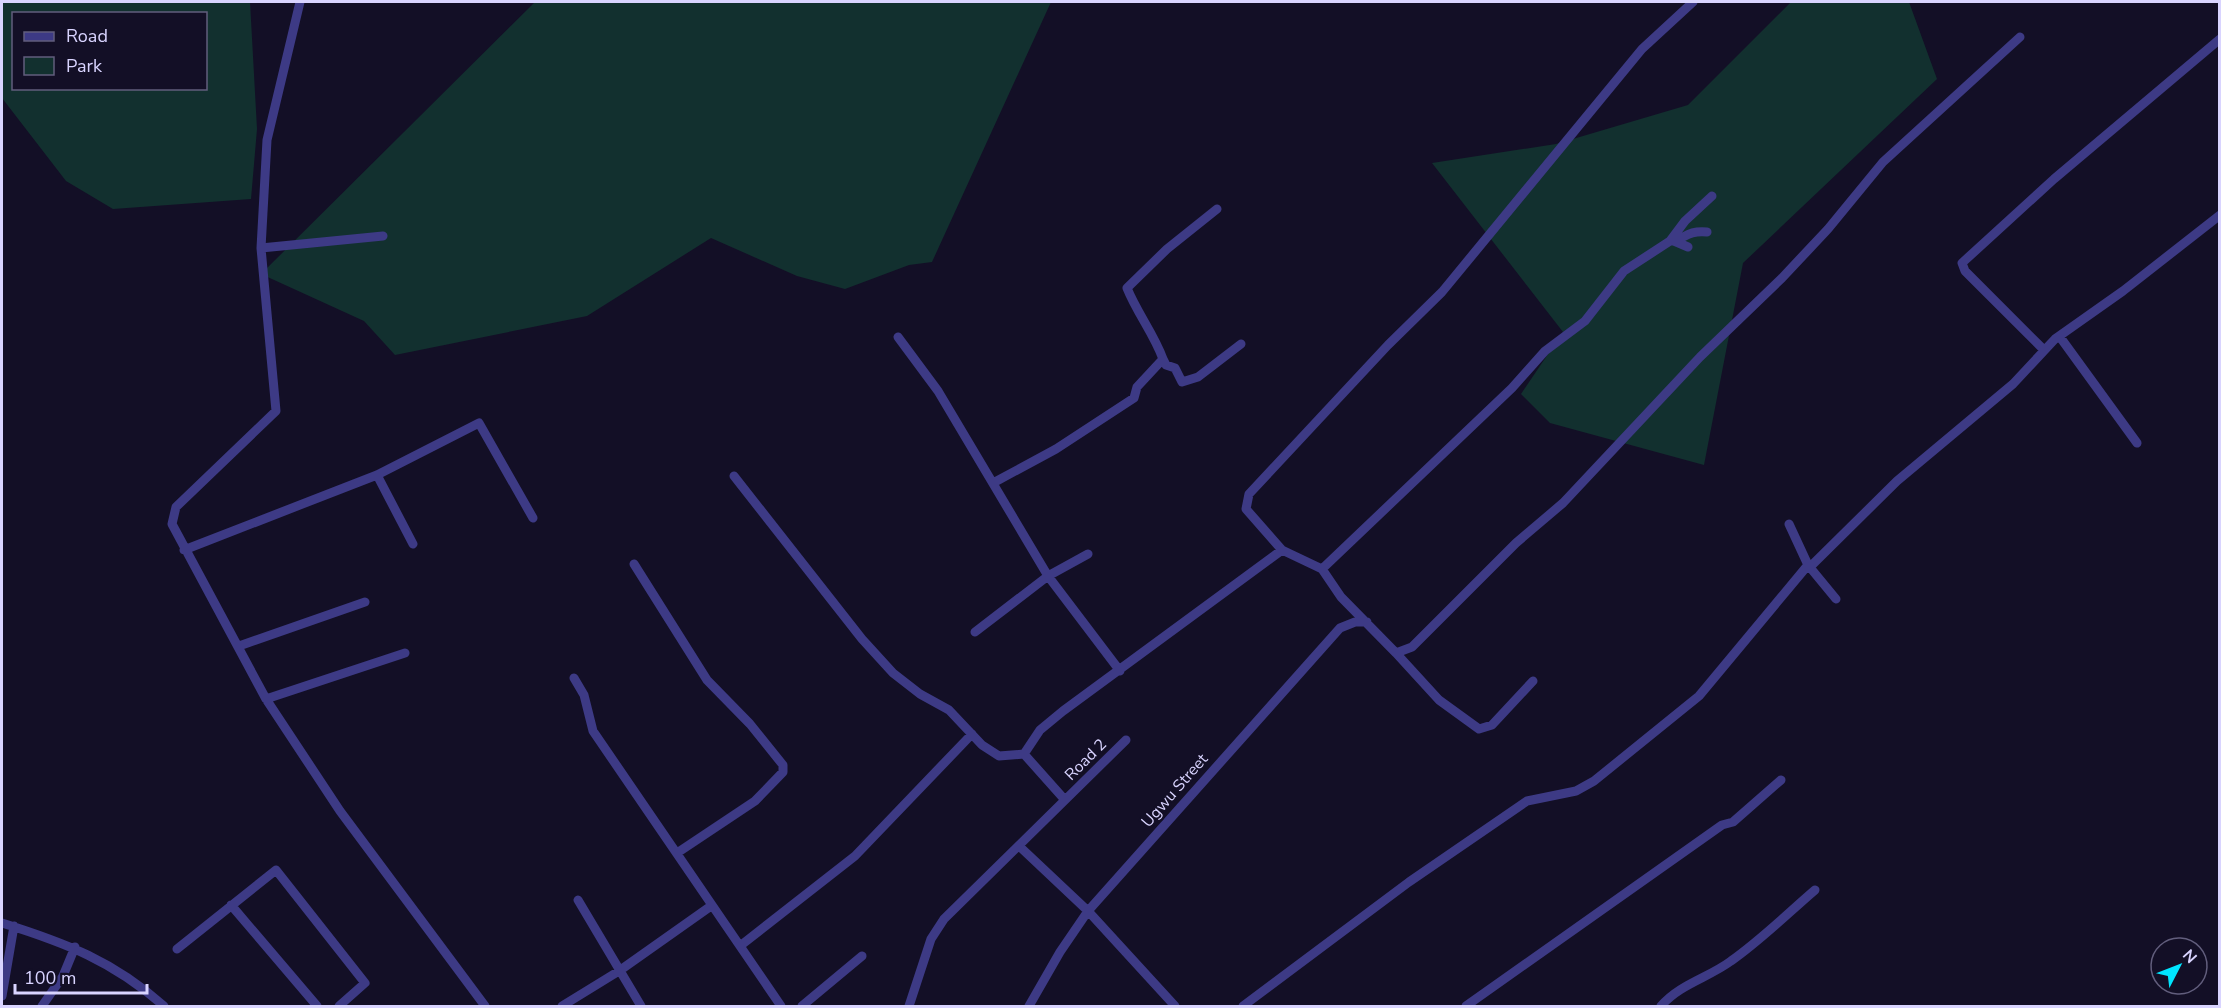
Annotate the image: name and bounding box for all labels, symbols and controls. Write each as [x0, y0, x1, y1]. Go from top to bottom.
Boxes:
legend [12, 12, 207, 90]
text: Road [66, 24, 108, 48]
text: Park [66, 54, 103, 78]
street label: Road 2 [1060, 734, 1111, 785]
street label: Ugwu Street [1137, 749, 1213, 832]
north arrow [2149, 936, 2209, 996]
text: N [2177, 945, 2202, 968]
scale bar [15, 957, 147, 995]
text: 100 m [24, 966, 76, 990]

